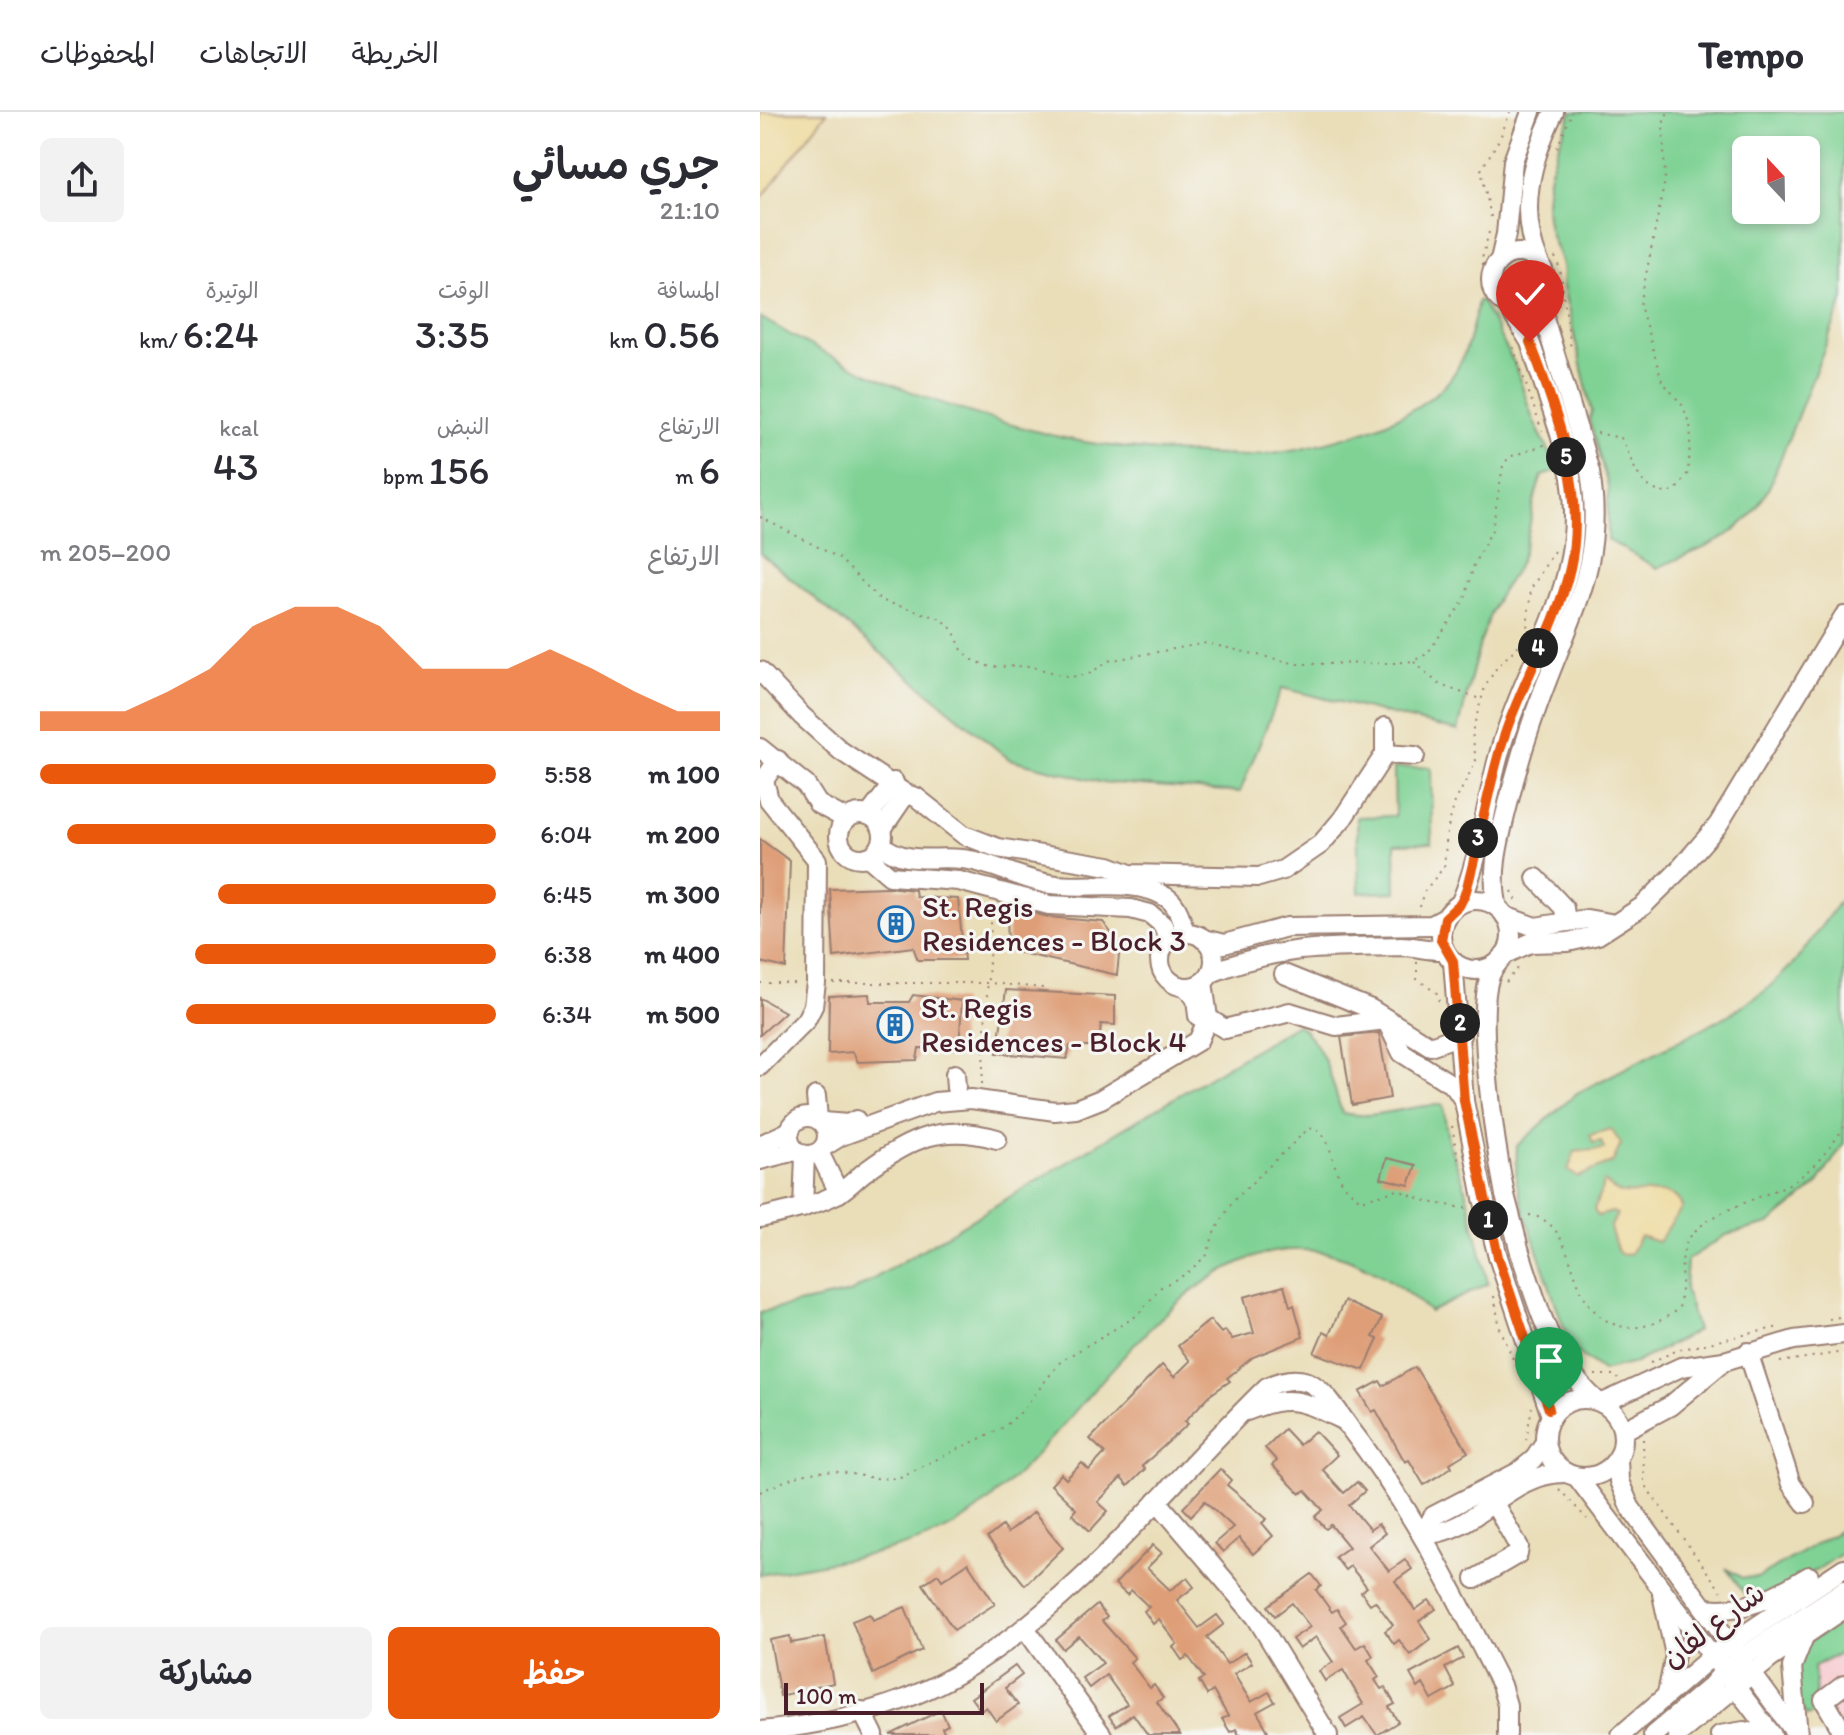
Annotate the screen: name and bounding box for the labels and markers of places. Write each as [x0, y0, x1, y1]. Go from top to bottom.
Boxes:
pin [1496, 260, 1564, 342]
pin: 5 [1546, 437, 1586, 477]
pin: 4 [1518, 628, 1558, 668]
pin: 3 [1458, 818, 1498, 858]
place label: St. Regis Residences - Block 3 [922, 888, 1186, 959]
building icon: St. Regis Residences - Block 3 [877, 905, 915, 943]
place label: St. Regis Residences - Block 4 [921, 989, 1186, 1060]
pin: 2 [1440, 1003, 1480, 1043]
building icon: St. Regis Residences - Block 4 [876, 1006, 914, 1044]
pin: 1 [1468, 1200, 1508, 1240]
pin [1515, 1327, 1583, 1409]

